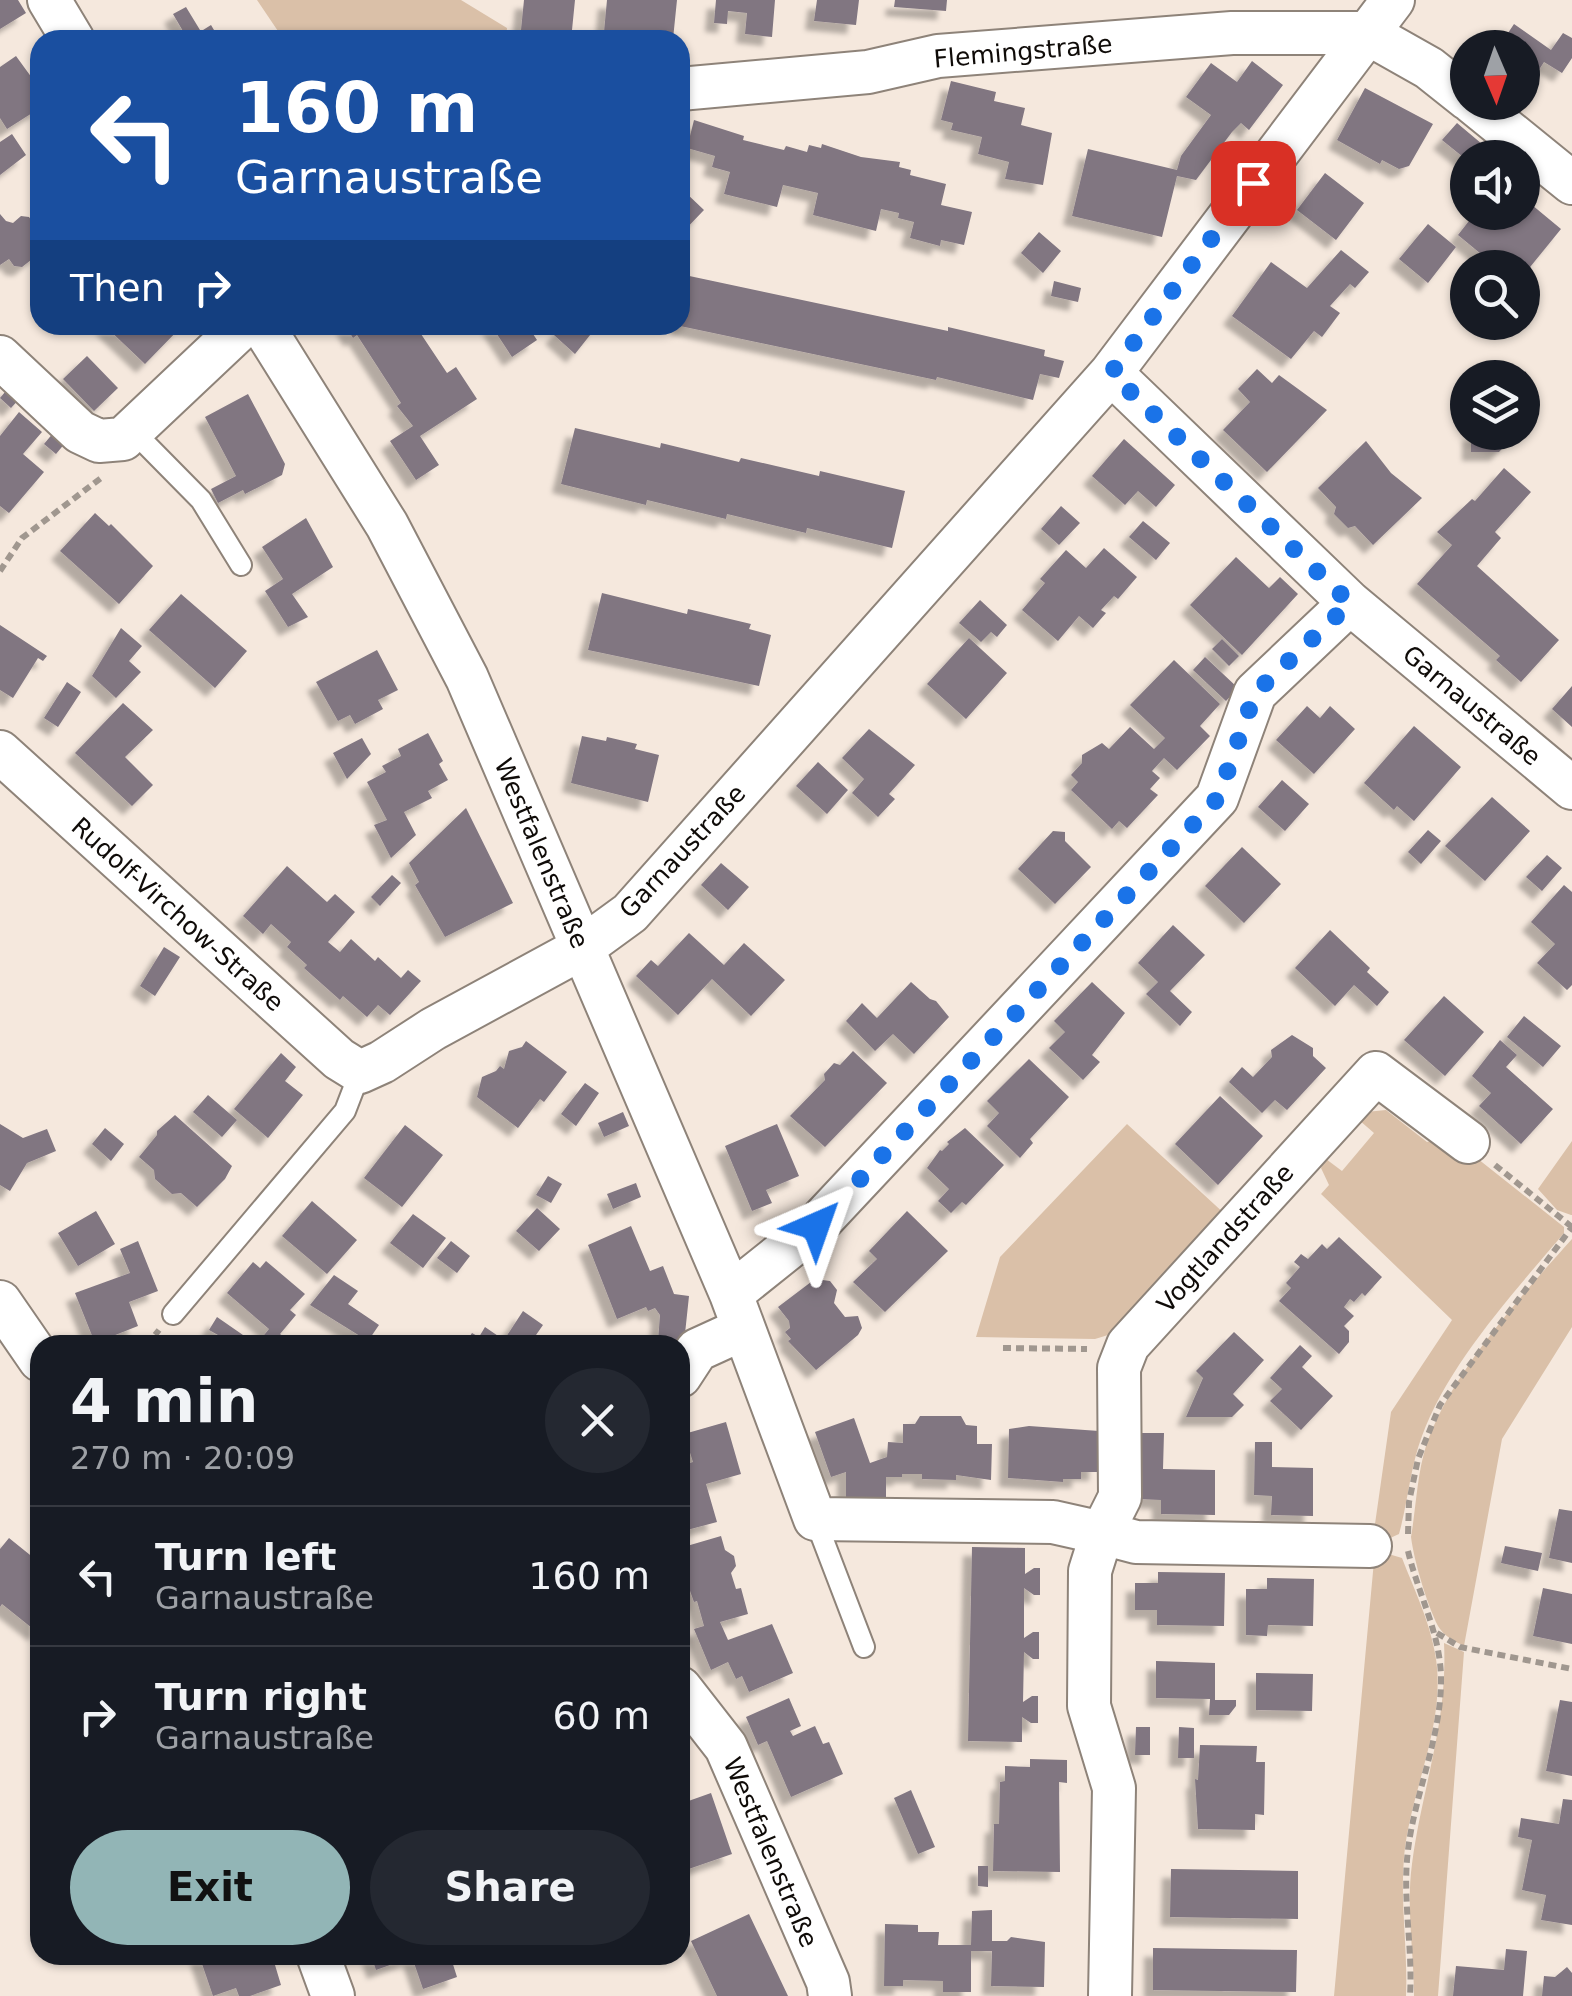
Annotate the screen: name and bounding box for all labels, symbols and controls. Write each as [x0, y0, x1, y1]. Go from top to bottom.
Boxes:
street label: Flemingstraße [932, 29, 1114, 74]
north arrow [1450, 30, 1540, 120]
map controls [1450, 30, 1540, 450]
text: 160 m [235, 67, 478, 149]
icon: left [70, 70, 200, 200]
button: sound [1450, 140, 1540, 230]
pin [1211, 141, 1296, 226]
text: Garnaustraße [235, 151, 543, 204]
icon: arrive [1226, 156, 1281, 211]
button: search [1450, 250, 1540, 340]
icon: right [185, 260, 240, 315]
text: Then [70, 266, 165, 310]
button: layers [1450, 360, 1540, 450]
street label: Garnaustraße [1397, 639, 1547, 771]
street label: Westfalenstraße [488, 754, 595, 952]
street label: Garnaustraße [613, 779, 751, 924]
street label: Rudolf-Virchow-Straße [66, 812, 290, 1017]
street label: Vogtlandstraße [1151, 1158, 1300, 1319]
position arrow [764, 1174, 868, 1278]
text: 4 min [70, 1366, 258, 1436]
button: close [545, 1368, 650, 1473]
text: 270 m · 20:09 [70, 1439, 295, 1477]
text: Turn left [155, 1535, 336, 1579]
icon: left [70, 1549, 125, 1604]
text: 160 m [528, 1554, 650, 1598]
text: Garnaustraße [155, 1579, 374, 1617]
text: Turn right [155, 1675, 367, 1719]
icon: right [70, 1689, 125, 1744]
text: 60 m [553, 1694, 650, 1738]
text: Garnaustraße [155, 1719, 374, 1757]
street label: Westfalenstraße [717, 1753, 824, 1951]
button: Exit [70, 1830, 350, 1945]
button: Share [370, 1830, 650, 1945]

